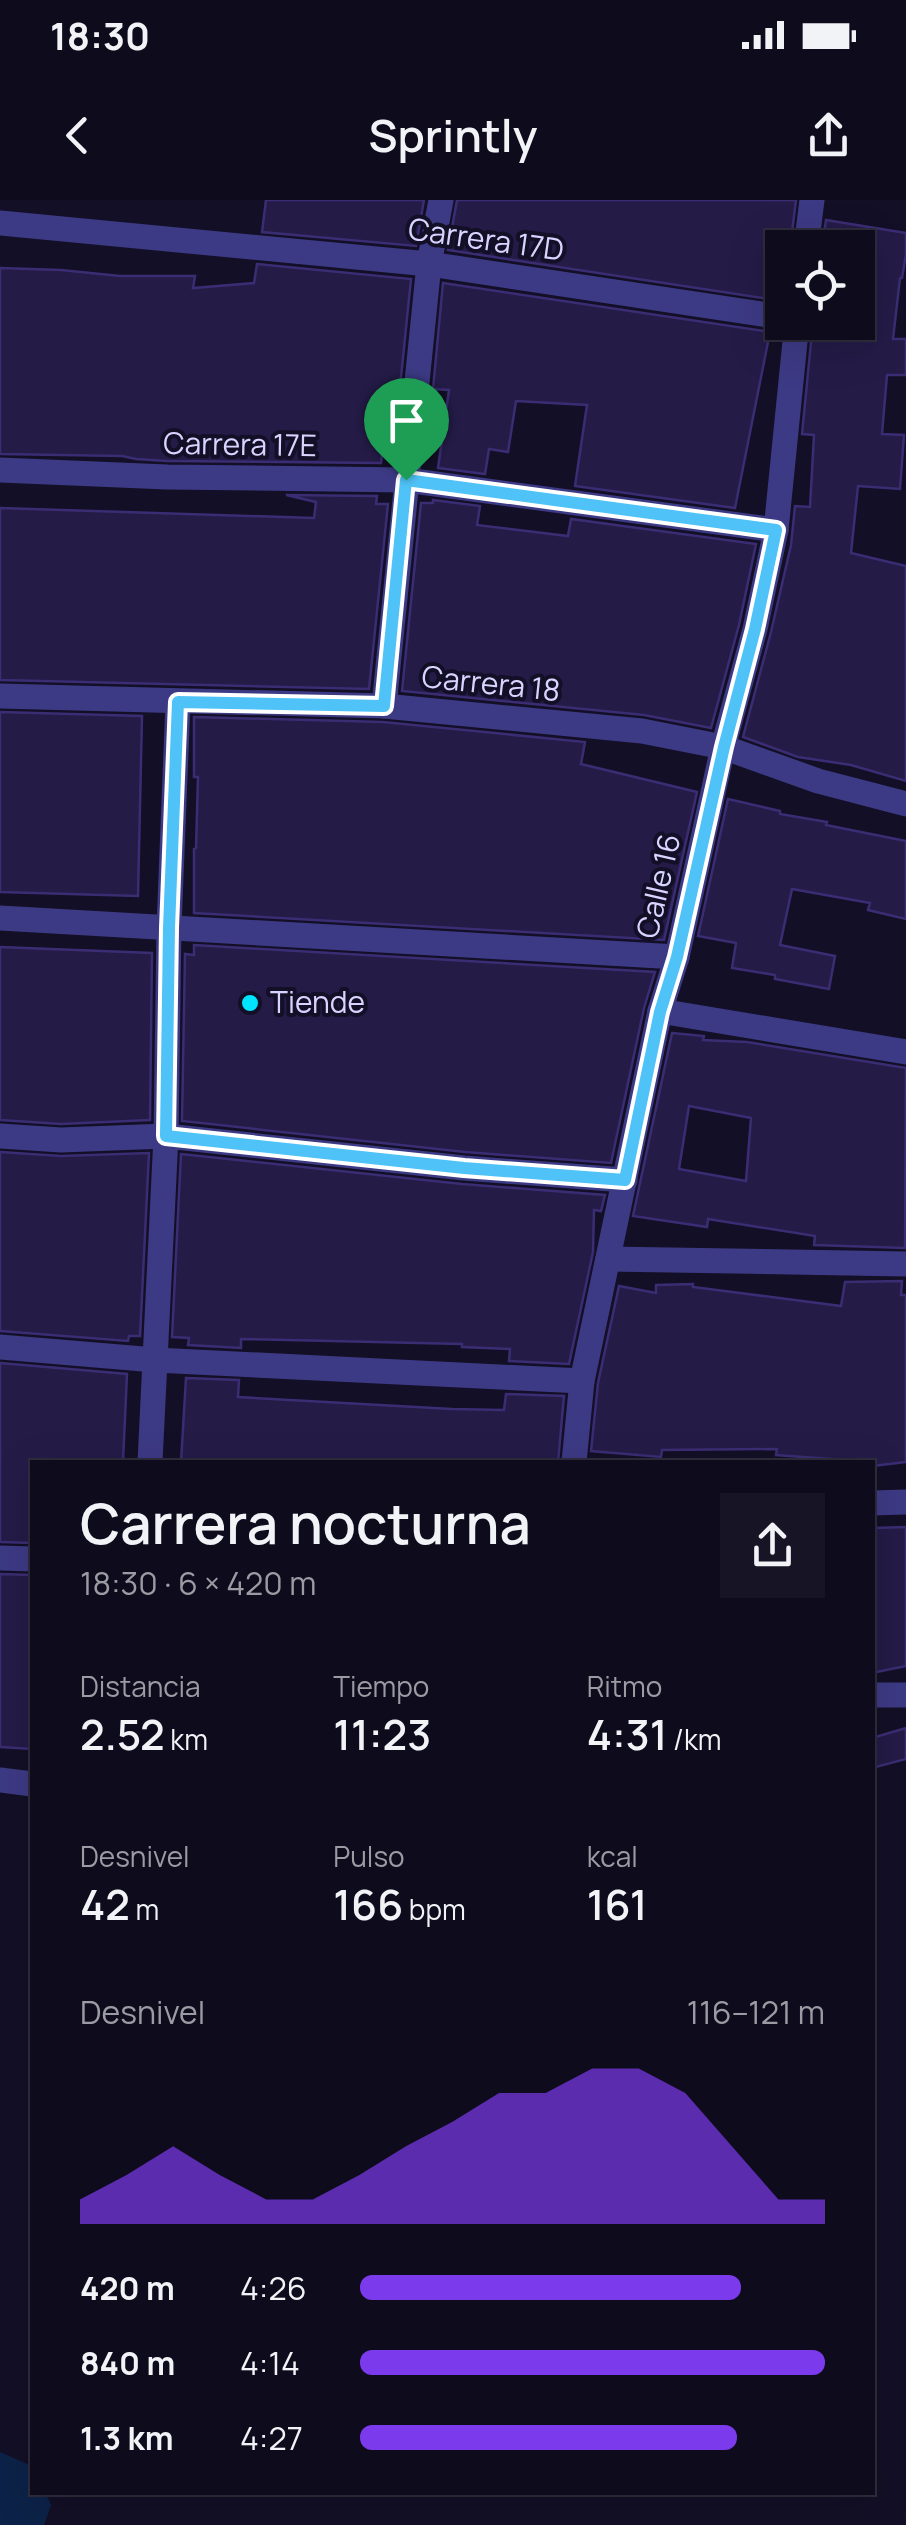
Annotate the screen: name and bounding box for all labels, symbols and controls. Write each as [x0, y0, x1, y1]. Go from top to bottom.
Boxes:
text: 18:30 [50, 9, 150, 61]
text: Sprintly [369, 104, 537, 166]
icon: back [50, 108, 105, 163]
icon: share [801, 108, 856, 163]
street label: Carrera 17D [406, 207, 567, 270]
map controls [765, 230, 875, 340]
button: locate [765, 230, 875, 340]
pin [364, 378, 449, 481]
icon: arrive [379, 393, 434, 448]
street label: Carrera 17E [163, 422, 317, 465]
street label: Carrera 18 [420, 655, 562, 710]
street label: Calle 16 [626, 829, 689, 942]
place label: Tiende [270, 981, 365, 1022]
marker: Tiende [239, 992, 261, 1014]
text: Carrera nocturna [80, 1485, 531, 1561]
button: share [720, 1493, 825, 1598]
text: 18:30 · 6 × 420 m [80, 1561, 316, 1605]
text: Distancia [80, 1667, 201, 1705]
text: Tiempo [333, 1667, 429, 1705]
text: Ritmo [587, 1667, 662, 1705]
text: 2.52 [80, 1705, 165, 1763]
text: 11:23 [333, 1705, 431, 1763]
text: 4:31 [587, 1705, 668, 1763]
text: km [165, 1720, 208, 1758]
text: /km [668, 1720, 722, 1758]
text: Desnivel [80, 1837, 190, 1875]
text: Pulso [333, 1837, 405, 1875]
text: kcal [587, 1837, 638, 1875]
text: 42 [80, 1875, 130, 1933]
text: 166 [333, 1875, 403, 1933]
text: 161 [587, 1875, 648, 1933]
text: m [130, 1890, 159, 1928]
text: bpm [403, 1890, 466, 1928]
text: Desnivel [80, 1990, 205, 2034]
text: 116–121 m [687, 1990, 825, 2034]
text: 420 m [80, 2266, 175, 2310]
text: 4:26 [240, 2266, 307, 2310]
text: 840 m [80, 2341, 175, 2385]
text: 4:14 [240, 2341, 300, 2385]
text: 1.3 km [80, 2416, 173, 2460]
text: 4:27 [240, 2416, 303, 2460]

